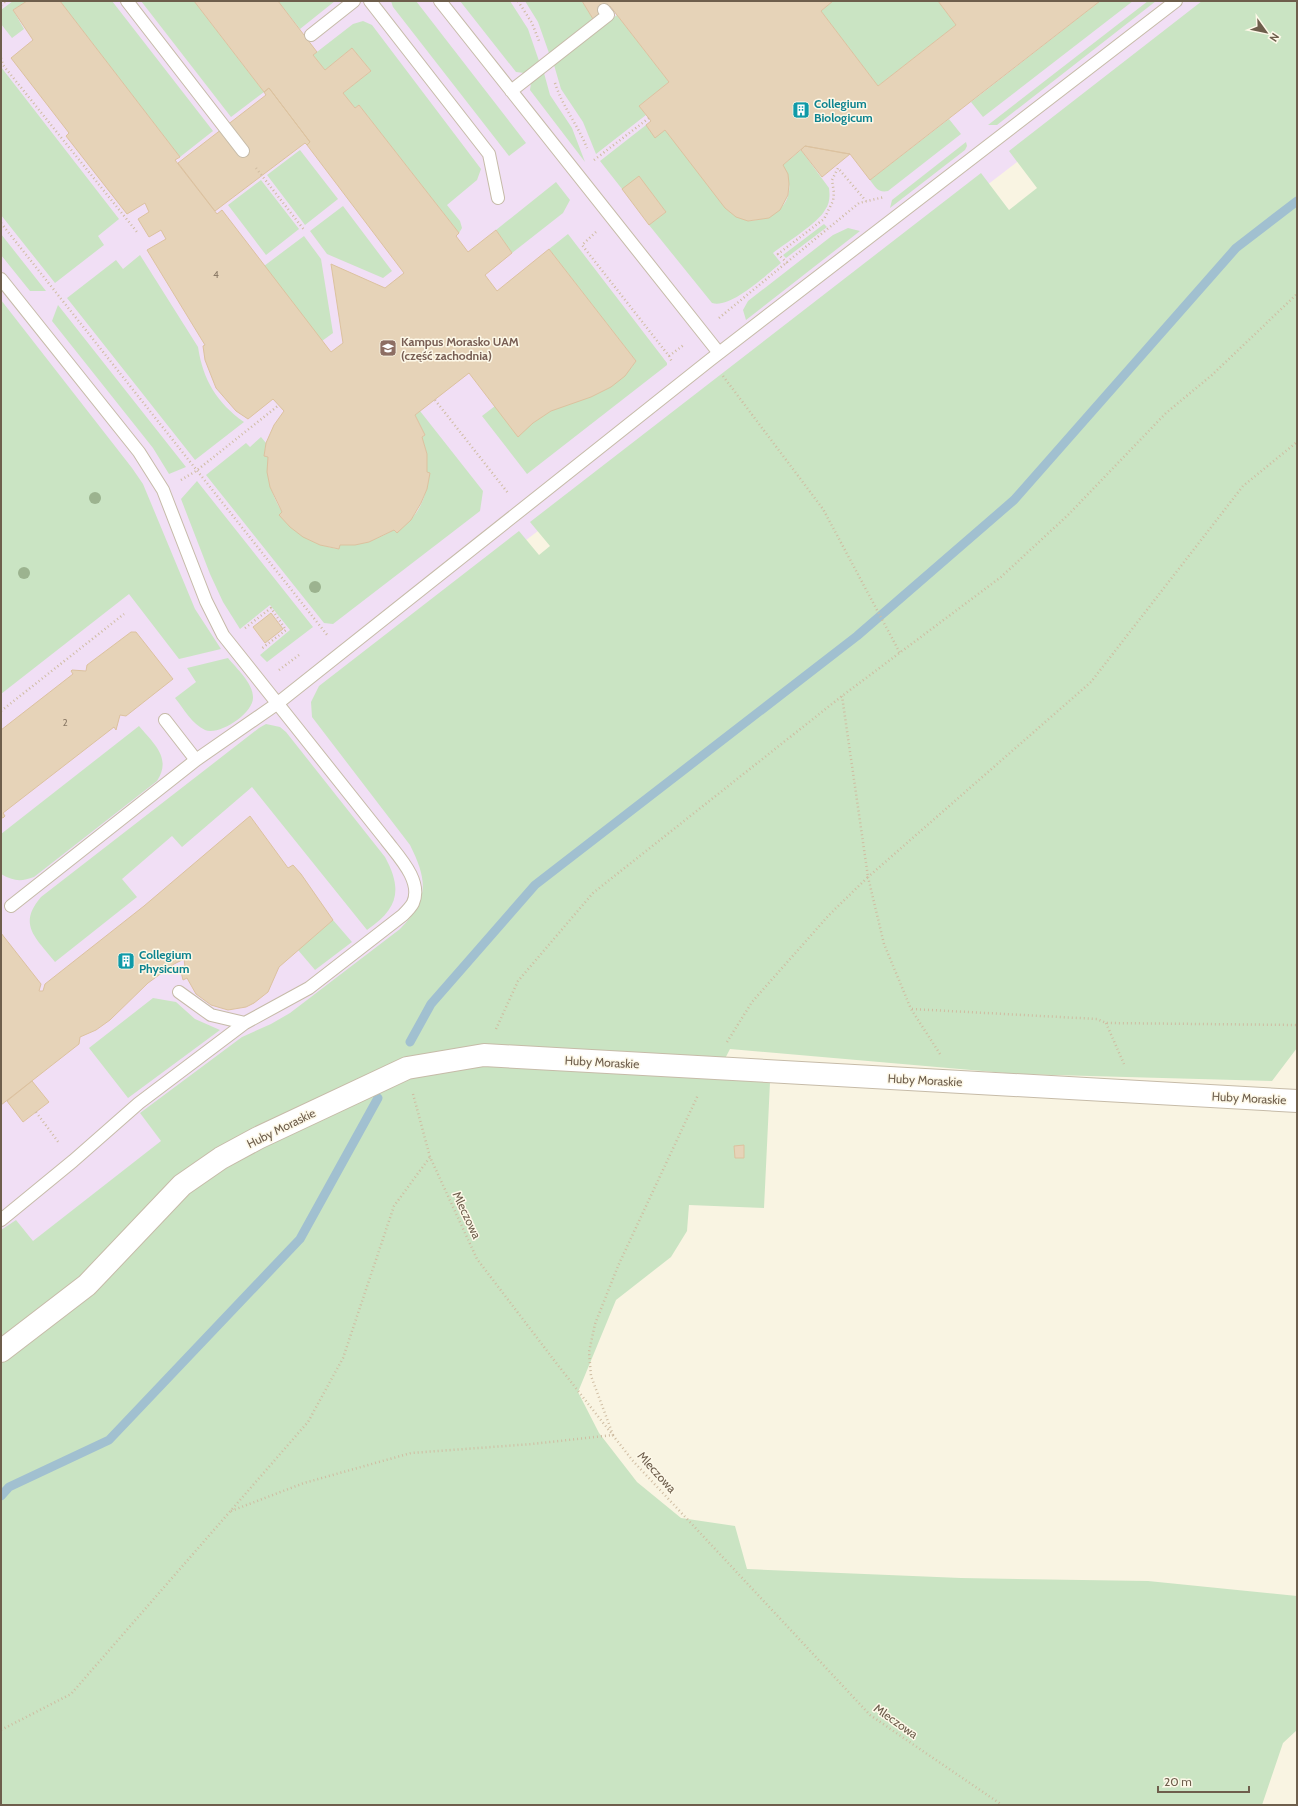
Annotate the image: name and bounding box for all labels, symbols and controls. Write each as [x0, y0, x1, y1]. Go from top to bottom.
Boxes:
north arrow [1246, 12, 1286, 52]
text: N [1266, 30, 1282, 45]
place label: Collegium Biologicum [814, 96, 873, 125]
building icon: Collegium Biologicum [791, 100, 811, 120]
house number: 4 [213, 268, 219, 281]
place label: Kampus Morasko UAM (część zachodnia) [401, 334, 519, 363]
school or university icon: Kampus Morasko UAM (część zachodnia) [378, 338, 398, 358]
house number: 2 [62, 716, 68, 729]
place label: Collegium Physicum [139, 947, 192, 976]
building icon: Collegium Physicum [116, 951, 136, 971]
street label: Huby Moraskie [564, 1053, 640, 1071]
street label: Huby Moraskie [887, 1071, 963, 1089]
street label: Huby Moraskie [1211, 1089, 1287, 1107]
street label: Huby Moraskie [244, 1105, 318, 1151]
street label: Mleczowa [450, 1189, 485, 1241]
street label: Mleczowa [635, 1448, 680, 1496]
street label: Mleczowa [871, 1700, 921, 1742]
scale bar [1158, 1768, 1249, 1794]
text: 20 m [1164, 1774, 1192, 1789]

